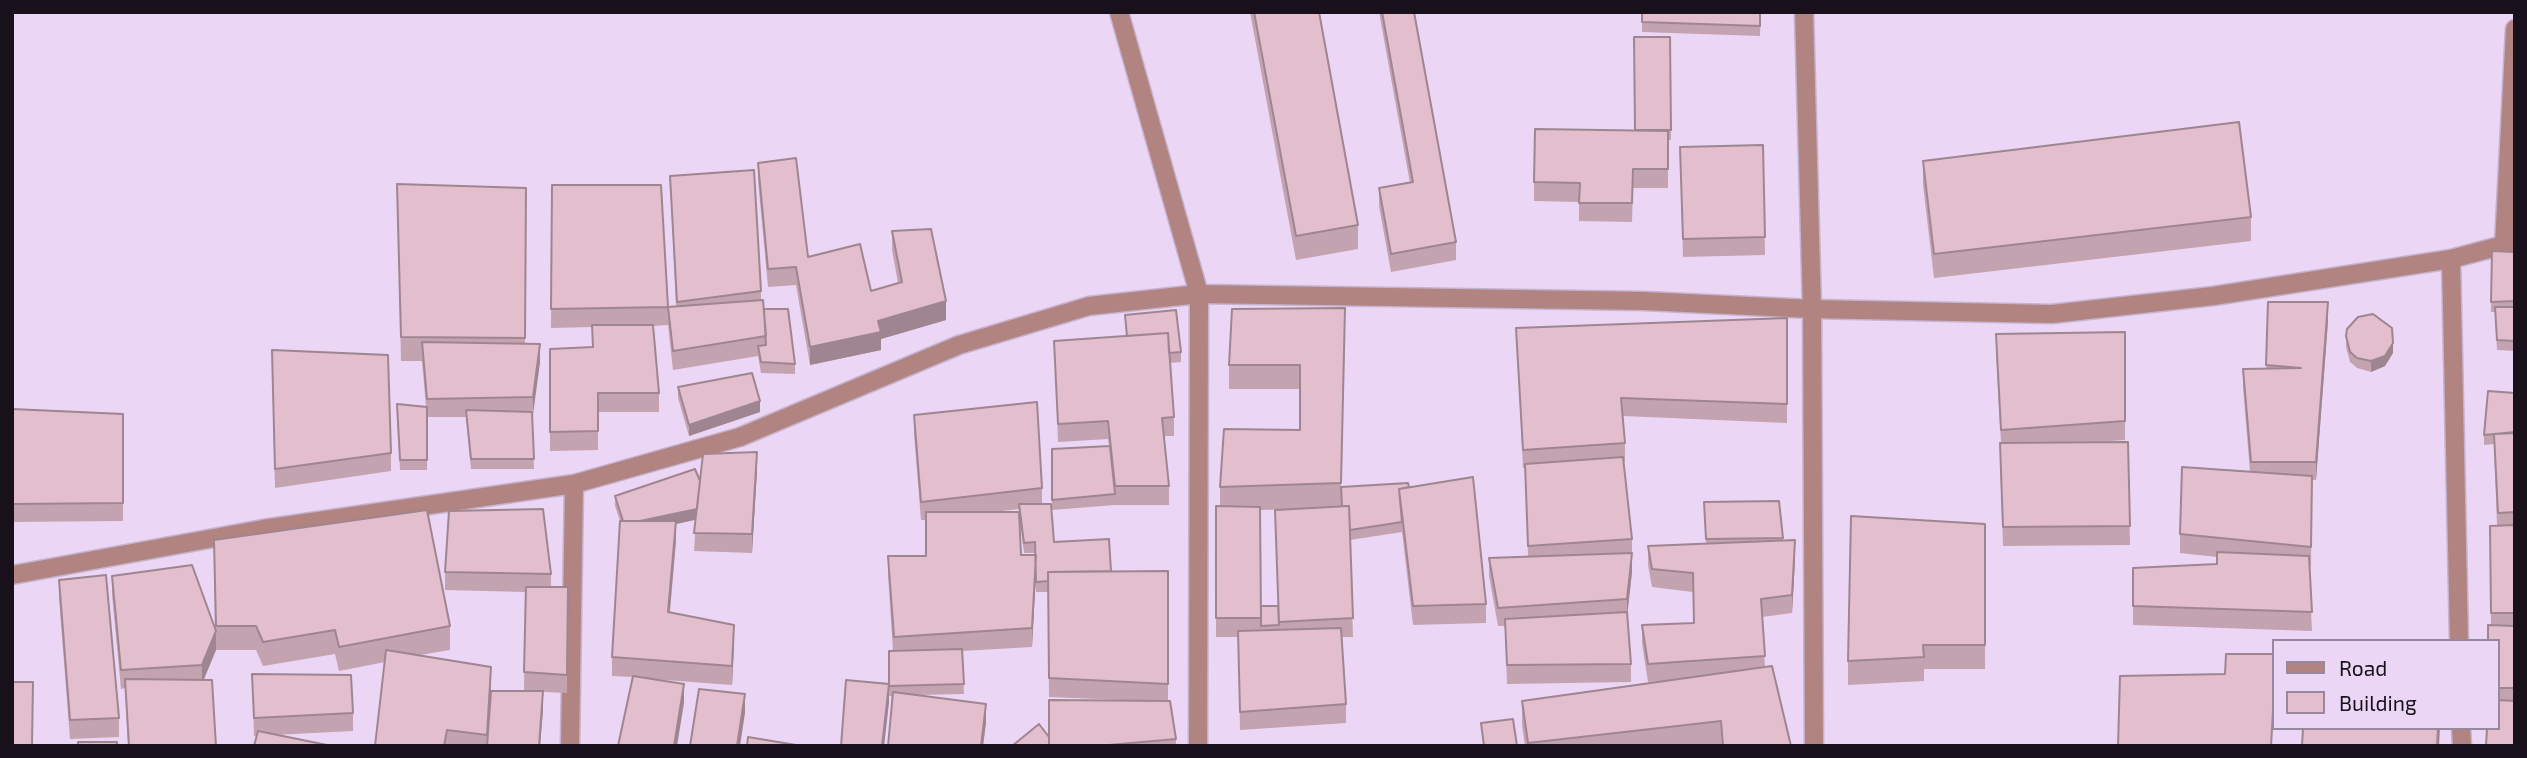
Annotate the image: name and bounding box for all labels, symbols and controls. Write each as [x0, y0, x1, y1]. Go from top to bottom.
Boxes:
legend [2272, 639, 2499, 730]
text: Road [2339, 655, 2387, 680]
text: Building [2339, 690, 2417, 715]

